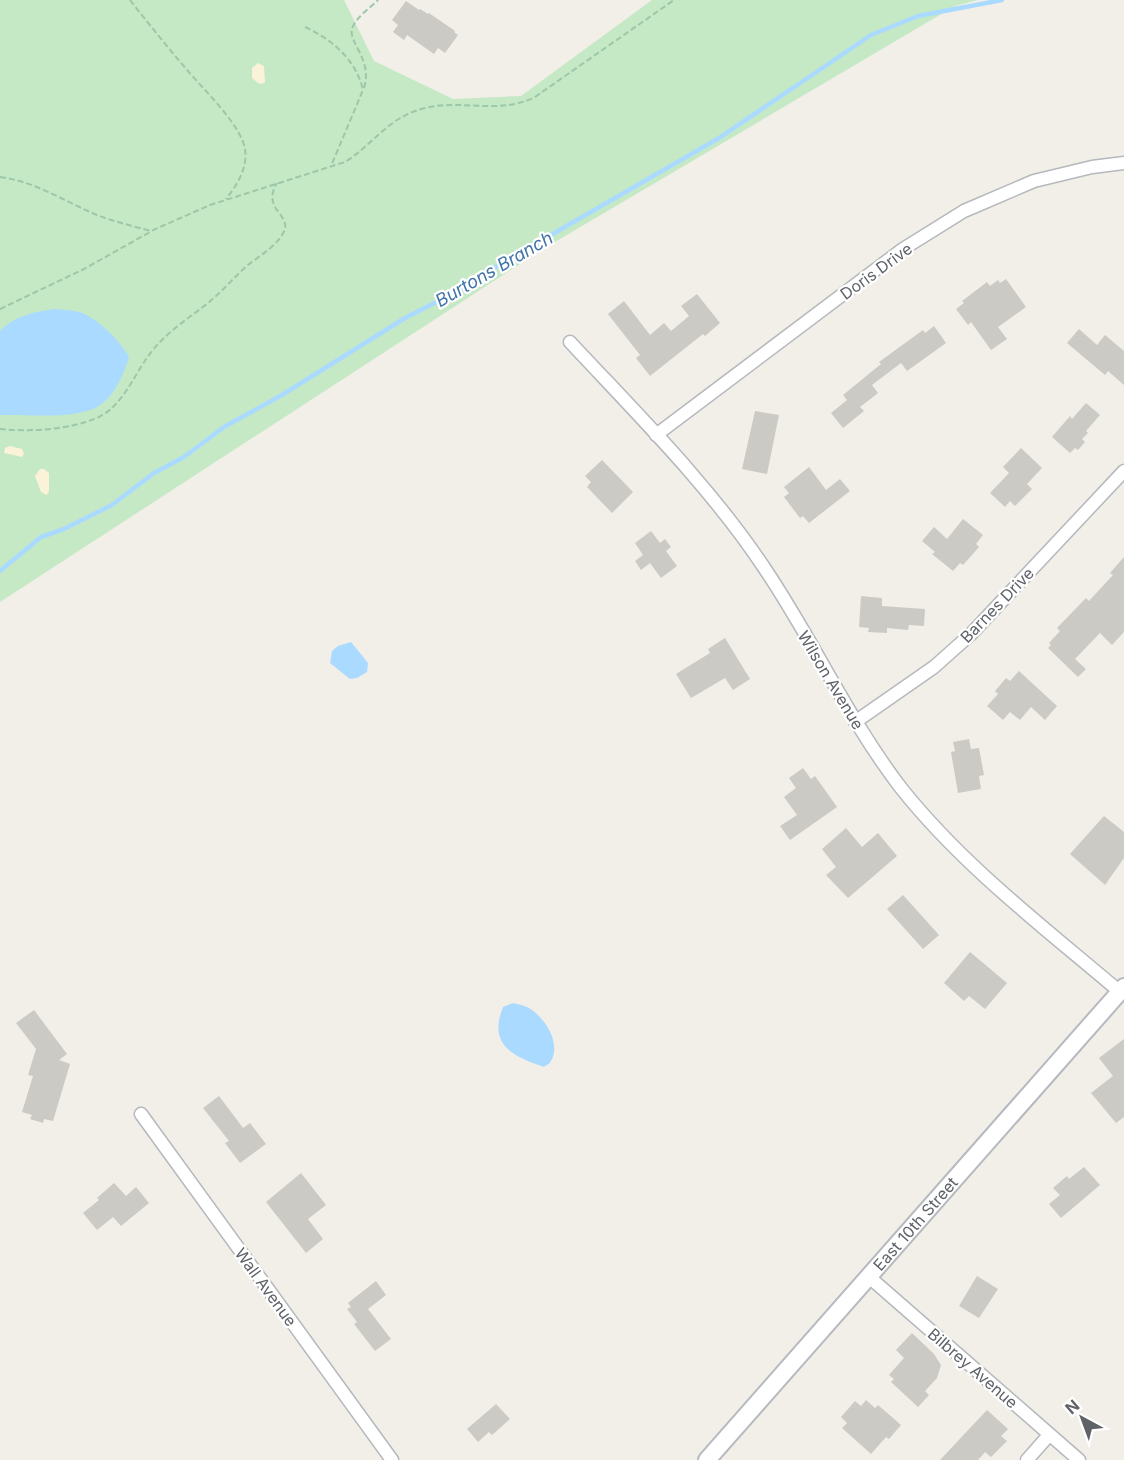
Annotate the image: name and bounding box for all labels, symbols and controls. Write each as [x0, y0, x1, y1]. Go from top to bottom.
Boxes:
water label: Burtons Branch [432, 227, 556, 311]
street label: Doris Drive [836, 238, 916, 304]
street label: Barnes Drive [956, 563, 1038, 647]
street label: Wilson Avenue [794, 627, 868, 733]
street label: East 10th Street [869, 1173, 962, 1275]
street label: Wall Avenue [231, 1244, 301, 1330]
street label: Bilbrey Avenue [924, 1324, 1022, 1412]
north arrow [1052, 1388, 1112, 1448]
text: N [1061, 1395, 1083, 1418]

